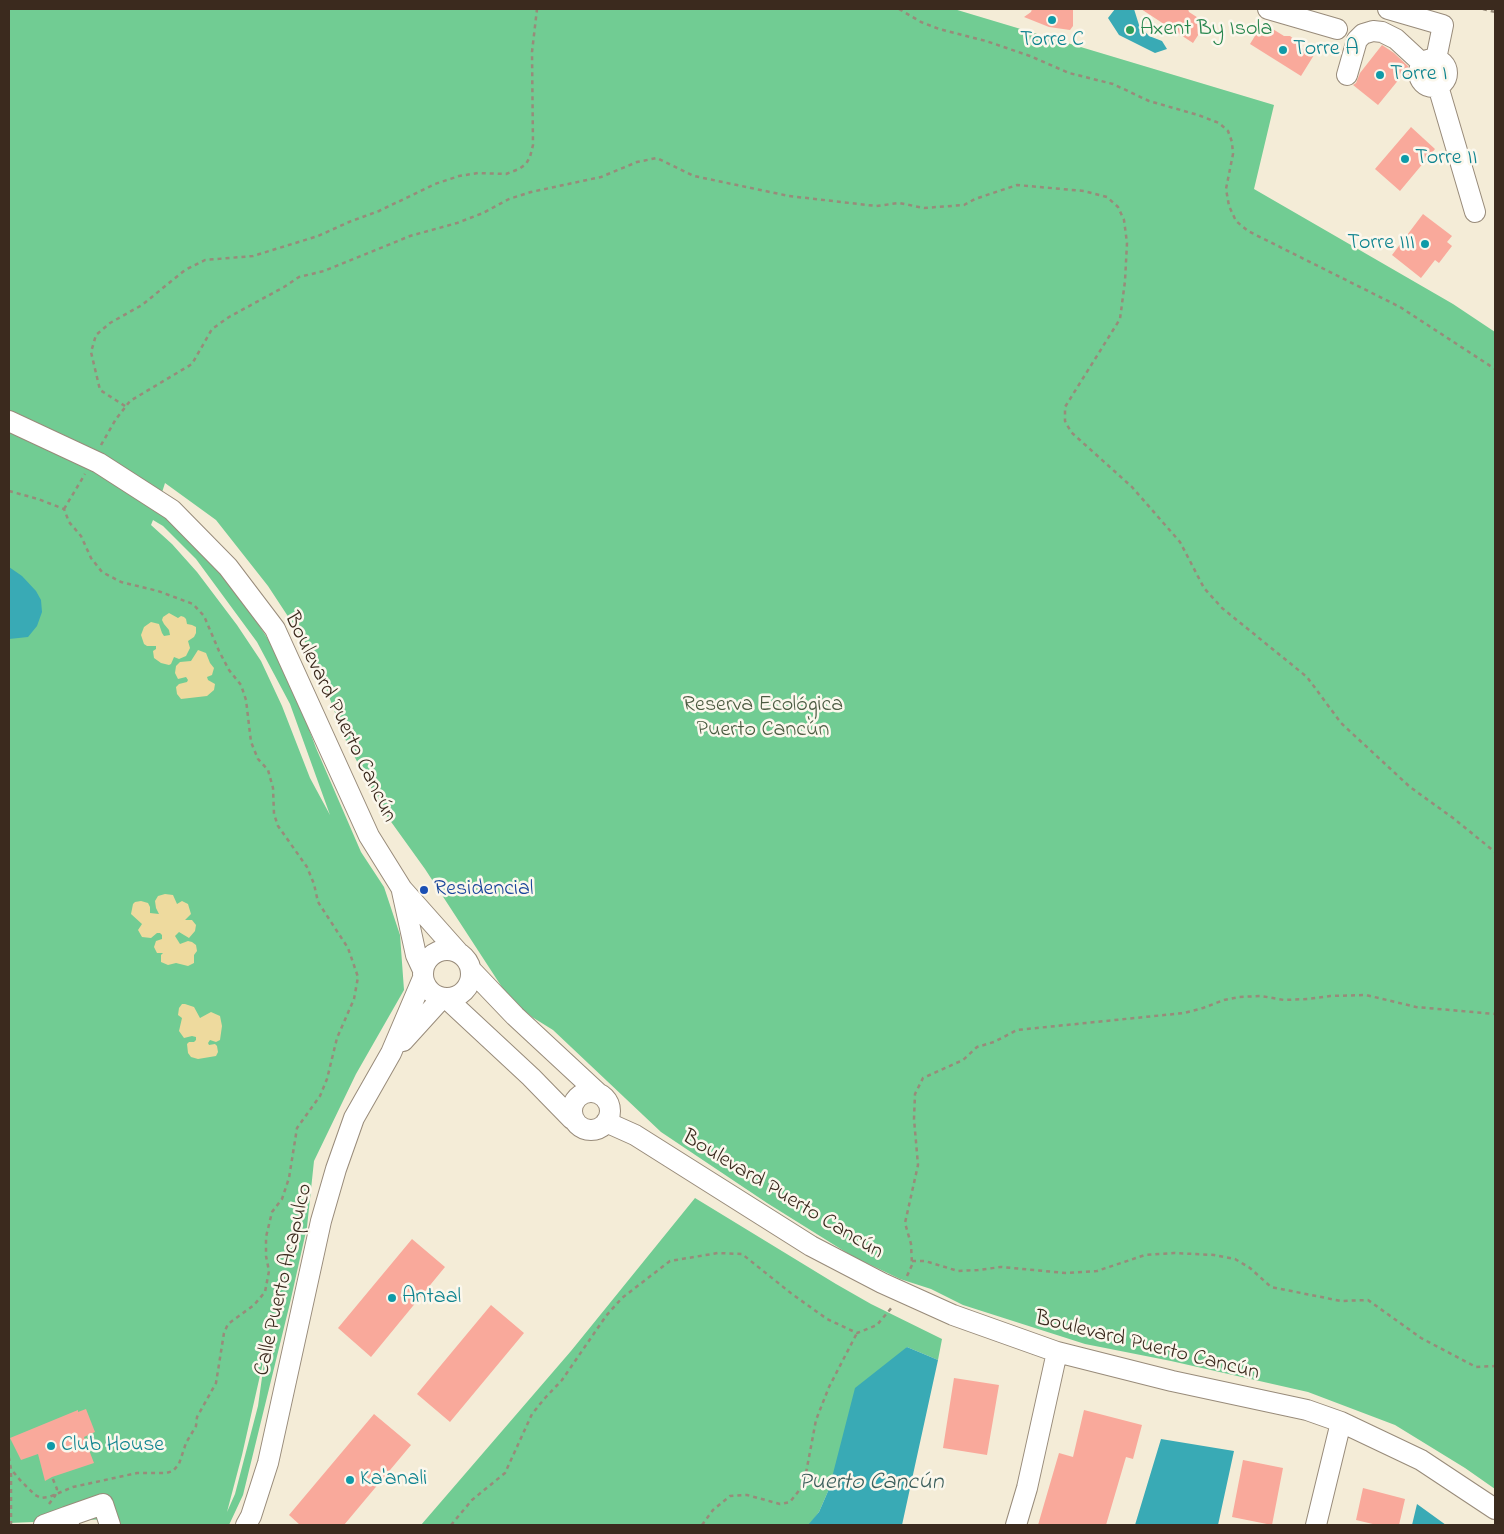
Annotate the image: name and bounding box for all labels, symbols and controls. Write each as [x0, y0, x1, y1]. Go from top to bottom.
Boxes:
marker: Torre C [1046, 14, 1058, 26]
place label: Axent By Isola [1140, 17, 1272, 43]
marker: Axent By Isola [1124, 24, 1136, 36]
place label: Torre C [1020, 28, 1084, 54]
place label: Torre A [1293, 37, 1359, 63]
marker: Torre A [1277, 44, 1289, 56]
place label: Torre I [1390, 62, 1447, 88]
marker: Torre I [1374, 69, 1386, 81]
place label: Torre II [1415, 146, 1478, 172]
marker: Torre II [1399, 153, 1411, 165]
place label: Torre III [1347, 231, 1415, 257]
marker: Torre III [1419, 238, 1431, 250]
street label: Boulevard Puerto Cancún [277, 609, 401, 827]
park label: Reserva Ecológica Puerto Cancún [683, 693, 843, 744]
place label: Residencial [434, 877, 534, 903]
marker: Residencial [418, 884, 430, 896]
street label: Boulevard Puerto Cancún [677, 1125, 887, 1267]
street label: Calle Puerto Acapulco [250, 1181, 320, 1379]
place label: Antaal [402, 1285, 461, 1311]
marker: Antaal [386, 1292, 398, 1304]
street label: Boulevard Puerto Cancún [1032, 1306, 1262, 1388]
place label: Club House [61, 1433, 164, 1459]
marker: Club House [45, 1440, 57, 1452]
place label: Ka'anali [360, 1467, 427, 1493]
water label: Puerto Cancún [799, 1470, 943, 1498]
marker: Ka'anali [344, 1474, 356, 1486]

